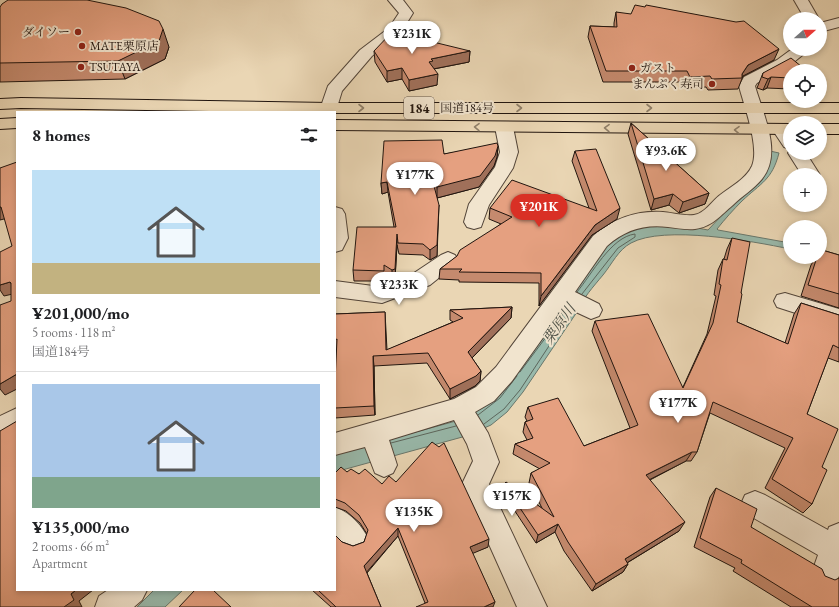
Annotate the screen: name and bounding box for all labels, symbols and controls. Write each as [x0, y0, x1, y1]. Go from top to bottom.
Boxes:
north arrow [783, 12, 827, 56]
map controls [783, 12, 827, 264]
pin: ¥231K [384, 21, 440, 55]
place label: ダイソー [22, 24, 70, 40]
text: ¥231K [392, 25, 432, 42]
marker: ダイソー [73, 27, 83, 37]
place label: MATE栗原店 [90, 38, 159, 54]
marker: MATE栗原店 [77, 41, 87, 51]
place label: TSUTAYA [89, 59, 141, 75]
place label: ガスト [640, 60, 676, 76]
marker: TSUTAYA [76, 62, 86, 72]
marker: ガスト [627, 63, 637, 73]
button: locate [783, 64, 827, 108]
place label: まんぷく寿司 [632, 76, 704, 92]
marker: まんぷく寿司 [707, 79, 717, 89]
road number: 184 [404, 97, 434, 119]
street label: 国道184号 [440, 100, 494, 116]
one-way arrow [358, 104, 364, 112]
one-way arrow [516, 104, 522, 112]
one-way arrow [646, 104, 652, 112]
button: layers [783, 116, 827, 160]
one-way arrow [474, 123, 480, 131]
text: 8 homes [32, 124, 90, 146]
icon: filters [298, 124, 320, 146]
one-way arrow [604, 124, 610, 132]
one-way arrow [734, 125, 740, 134]
pin: ¥93.6K [633, 138, 699, 172]
text: ¥93.6K [645, 142, 687, 159]
pin: ¥177K [387, 162, 443, 196]
text: ¥177K [395, 166, 435, 183]
button: + [783, 168, 827, 212]
pin: ¥201K [511, 194, 567, 228]
icon: home [140, 196, 212, 268]
text: ¥201K [519, 198, 559, 215]
button: − [783, 220, 827, 264]
pin: ¥233K [371, 272, 427, 306]
text: ¥233K [379, 276, 419, 293]
water label: 栗原川 [538, 298, 580, 348]
text: ¥201,000/mo [32, 302, 129, 324]
text: 5 rooms · 118 m² [32, 324, 116, 341]
text: 国道184号 [32, 343, 90, 360]
pin: ¥177K [650, 390, 706, 424]
text: ¥177K [658, 394, 698, 411]
icon: home [140, 410, 212, 482]
pin: ¥157K [484, 483, 540, 517]
text: ¥157K [492, 487, 532, 504]
pin: ¥135K [386, 499, 442, 533]
text: ¥135K [394, 503, 434, 520]
text: ¥135,000/mo [32, 516, 129, 538]
text: 2 rooms · 66 m² [32, 538, 109, 555]
text: Apartment [32, 555, 87, 572]

